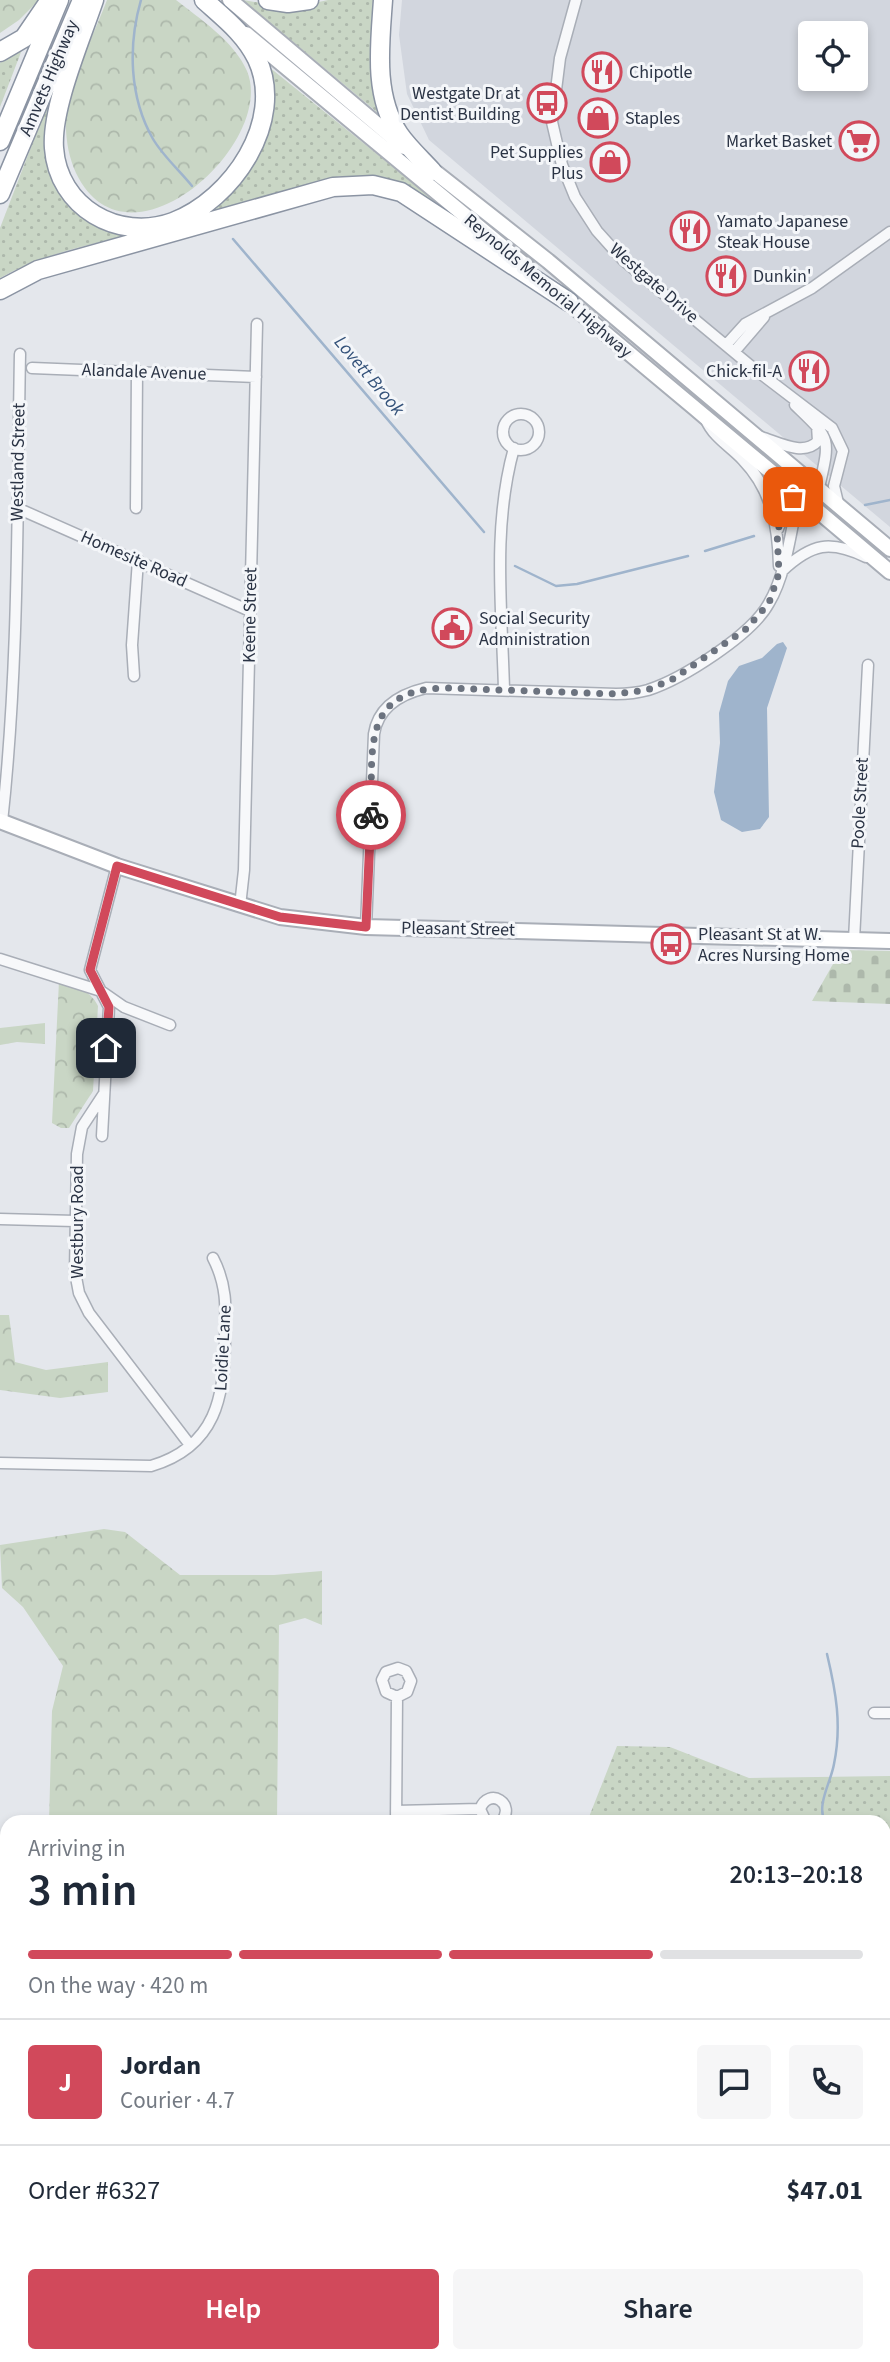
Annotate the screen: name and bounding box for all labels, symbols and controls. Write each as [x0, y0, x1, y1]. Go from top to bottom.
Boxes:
street label: Amvets Highway [13, 15, 85, 140]
map controls [798, 21, 868, 91]
button: locate [798, 21, 868, 91]
restaurant icon: Chipotle [581, 51, 623, 93]
place label: Chipotle [629, 60, 693, 85]
place label: Westgate Dr at Dentist Building [400, 81, 520, 127]
bus stop icon: Westgate Dr at Dentist Building [526, 82, 568, 124]
shop icon: Staples [577, 97, 619, 139]
place label: Staples [625, 106, 680, 131]
supermarket icon: Market Basket [838, 120, 880, 162]
place label: Market Basket [726, 129, 832, 154]
place label: Pet Supplies Plus [490, 140, 583, 186]
shop icon: Pet Supplies Plus [589, 141, 631, 183]
street label: Reynolds Memorial Highway [458, 208, 638, 364]
place label: Yamato Japanese Steak House [716, 209, 848, 255]
restaurant icon: Yamato Japanese Steak House [669, 210, 711, 252]
street label: Westgate Drive [604, 237, 704, 329]
restaurant icon: Dunkin' [705, 255, 747, 297]
place label: Dunkin' [753, 264, 811, 289]
water label: Lovett Brook [327, 330, 411, 423]
restaurant icon: Chick-fil-A [788, 350, 830, 392]
street label: Alandale Avenue [81, 357, 207, 387]
place label: Chick-fil-A [706, 359, 782, 384]
street label: Westland Street [4, 403, 32, 521]
pin [763, 467, 823, 527]
icon: bag [774, 478, 812, 516]
street label: Homesite Road [77, 524, 191, 594]
street label: Keene Street [237, 567, 263, 663]
place label: Social Security Administration [479, 606, 591, 652]
public building icon: Social Security Administration [431, 607, 473, 649]
street label: Poole Street [845, 757, 875, 849]
courier [336, 780, 406, 850]
icon: bike [352, 796, 390, 834]
street label: Pleasant Street [401, 916, 515, 942]
place label: Pleasant St at W. Acres Nursing Home [698, 922, 850, 968]
bus stop icon: Pleasant St at W. Acres Nursing Home [650, 923, 692, 965]
pin [76, 1018, 136, 1078]
icon: home [87, 1029, 125, 1067]
street label: Westbury Road [65, 1165, 90, 1279]
street label: Loidie Lane [208, 1304, 238, 1392]
text: Arriving in [28, 1832, 126, 1865]
text: 20:13–20:18 [730, 1856, 863, 1893]
text: 3 min [28, 1858, 137, 1923]
text: On the way · 420 m [28, 1969, 208, 2002]
button: chat [697, 2045, 771, 2119]
button: phone [789, 2045, 863, 2119]
text: Jordan [120, 2047, 201, 2084]
text: J [58, 2064, 72, 2101]
text: Courier · 4.7 [120, 2084, 235, 2117]
text: Order #6327 [28, 2172, 160, 2209]
text: $47.01 [787, 2172, 863, 2209]
button: Help [28, 2269, 439, 2349]
button: Share [453, 2269, 863, 2349]

